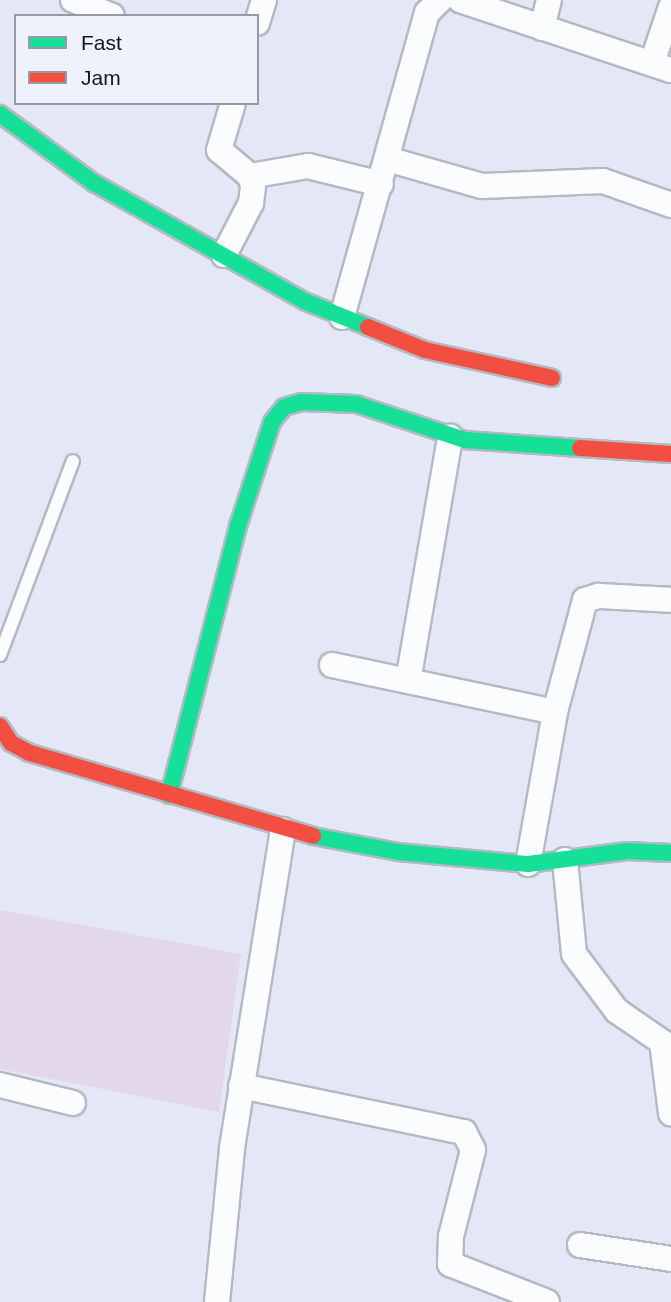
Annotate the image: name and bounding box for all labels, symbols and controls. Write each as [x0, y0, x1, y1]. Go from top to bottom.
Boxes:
legend [14, 14, 259, 105]
text: Fast [81, 31, 122, 54]
text: Jam [81, 66, 121, 89]

